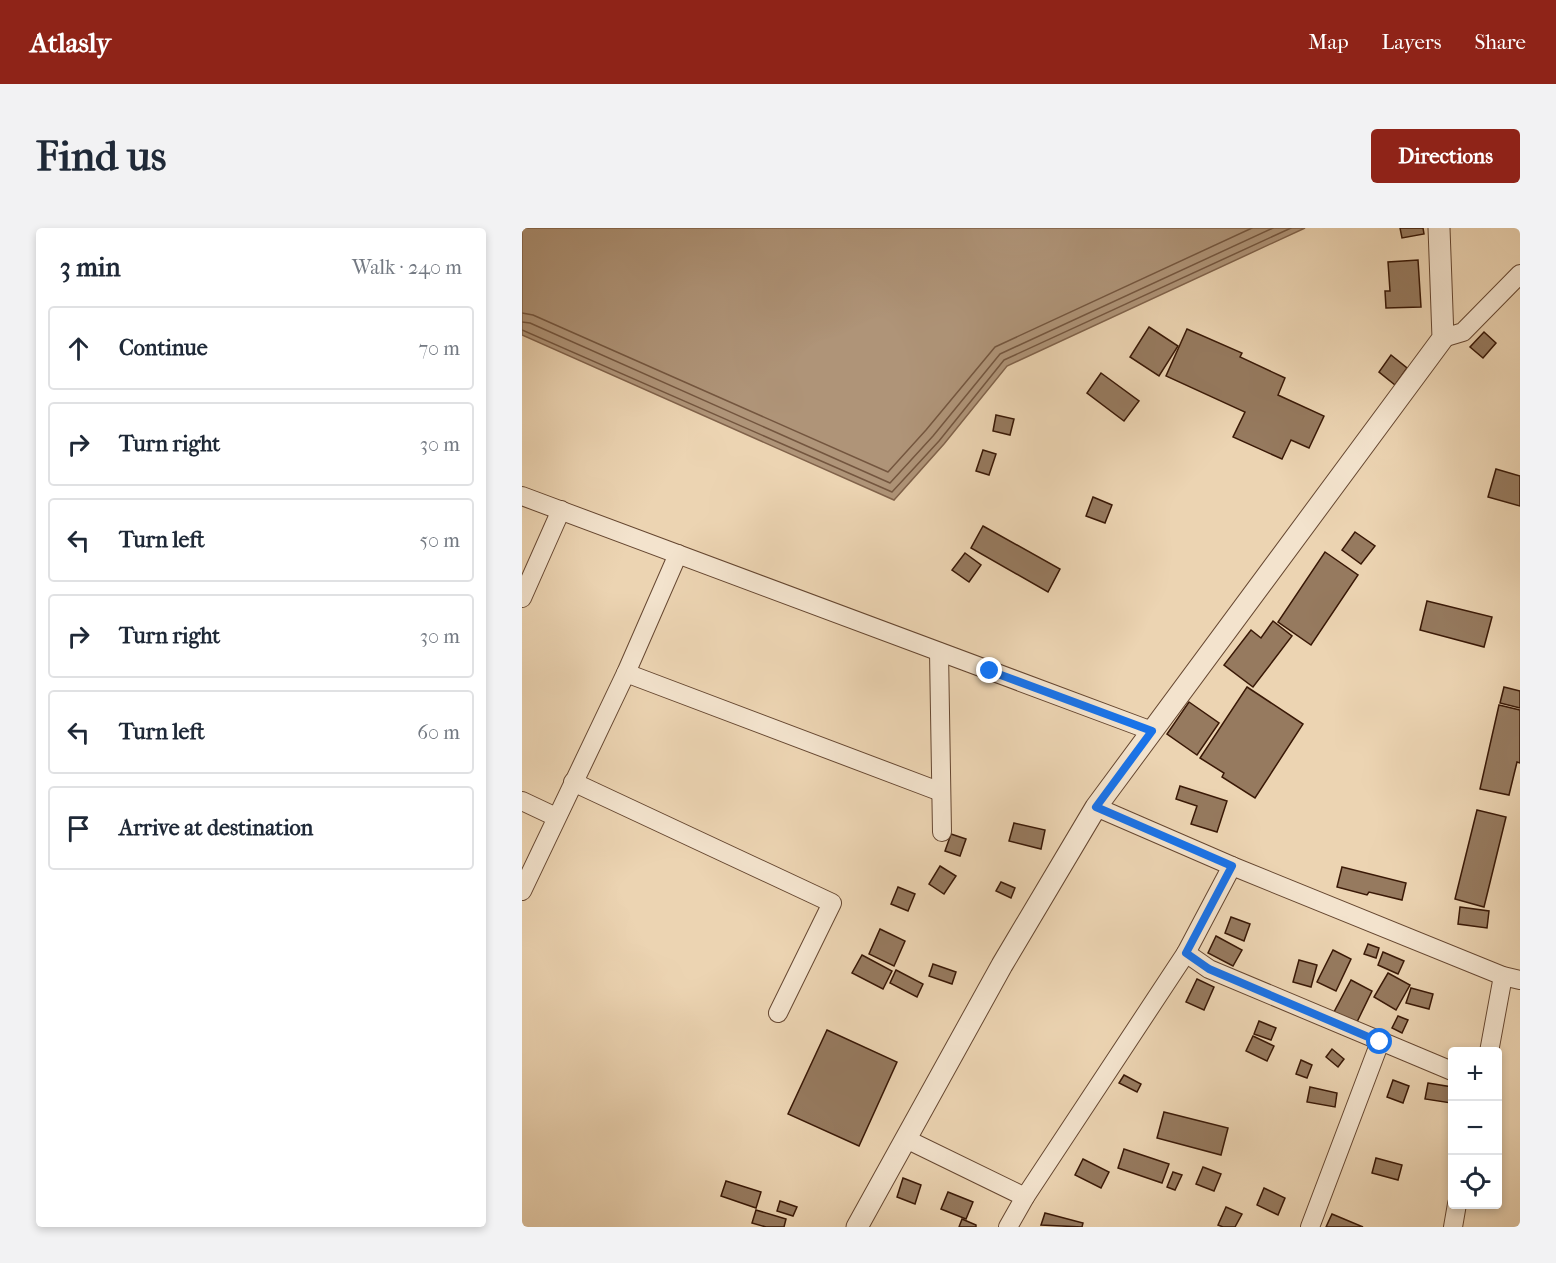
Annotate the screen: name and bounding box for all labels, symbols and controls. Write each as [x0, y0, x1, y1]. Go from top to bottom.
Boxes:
text: Atlasly [30, 26, 111, 59]
text: Map [1308, 30, 1349, 54]
text: Layers [1382, 30, 1441, 54]
text: Share [1474, 30, 1526, 54]
button: Directions [1371, 129, 1520, 183]
text: Find us [36, 132, 166, 181]
text: 3 min [60, 252, 121, 283]
text: Walk · 240 m [352, 256, 462, 279]
icon: ahead [62, 332, 95, 365]
text: Continue [119, 335, 208, 361]
text: 70 m [418, 337, 460, 360]
icon: right [62, 428, 95, 461]
text: Turn right [119, 431, 220, 457]
text: 30 m [420, 433, 460, 456]
icon: left [62, 524, 95, 557]
text: Turn left [119, 527, 205, 553]
text: 50 m [419, 529, 460, 552]
icon: right [62, 620, 95, 653]
text: Turn right [119, 623, 220, 649]
text: 30 m [420, 625, 460, 648]
route end [976, 657, 1002, 683]
icon: left [62, 716, 95, 749]
text: Turn left [119, 719, 205, 745]
text: 60 m [417, 721, 460, 744]
icon: arrive [62, 812, 95, 845]
text: Arrive at destination [119, 815, 313, 841]
route start [1366, 1028, 1392, 1054]
map controls [1448, 1047, 1502, 1209]
button: + [1448, 1047, 1502, 1101]
button: − [1448, 1101, 1502, 1155]
button: locate [1448, 1155, 1502, 1209]

